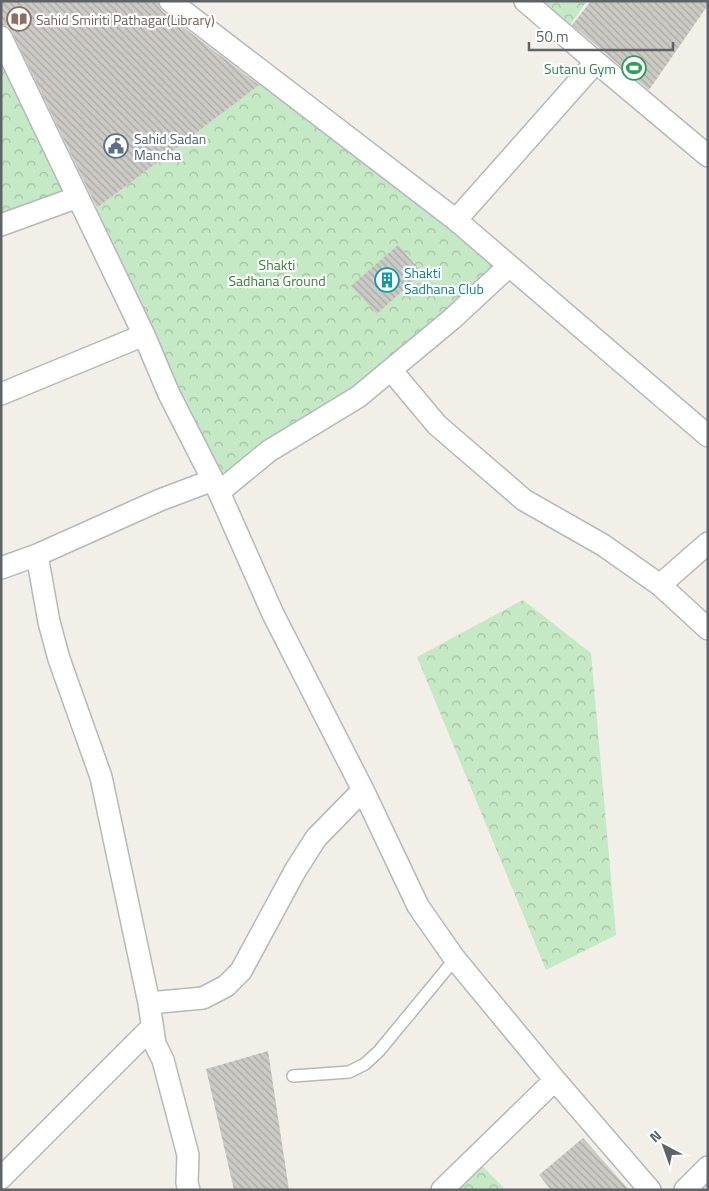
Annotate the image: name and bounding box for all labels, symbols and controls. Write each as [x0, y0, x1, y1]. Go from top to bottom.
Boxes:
library icon: Sahid Smiriti Pathagar(Library) [6, 6, 32, 32]
place label: Sahid Smiriti Pathagar(Library) [36, 9, 215, 30]
scale bar [529, 20, 673, 52]
text: 50 m [536, 25, 569, 48]
sports icon: Sutanu Gym [621, 55, 647, 81]
place label: Sutanu Gym [544, 58, 616, 79]
place label: Sahid Sadan Mancha [134, 128, 206, 165]
public building icon: Sahid Sadan Mancha [103, 133, 129, 159]
park label: Shakti Sadhana Ground [228, 254, 326, 291]
place label: Shakti Sadhana Club [404, 262, 484, 299]
building icon: Shakti Sadhana Club [374, 267, 400, 293]
north arrow [639, 1121, 689, 1171]
text: N [645, 1125, 666, 1147]

